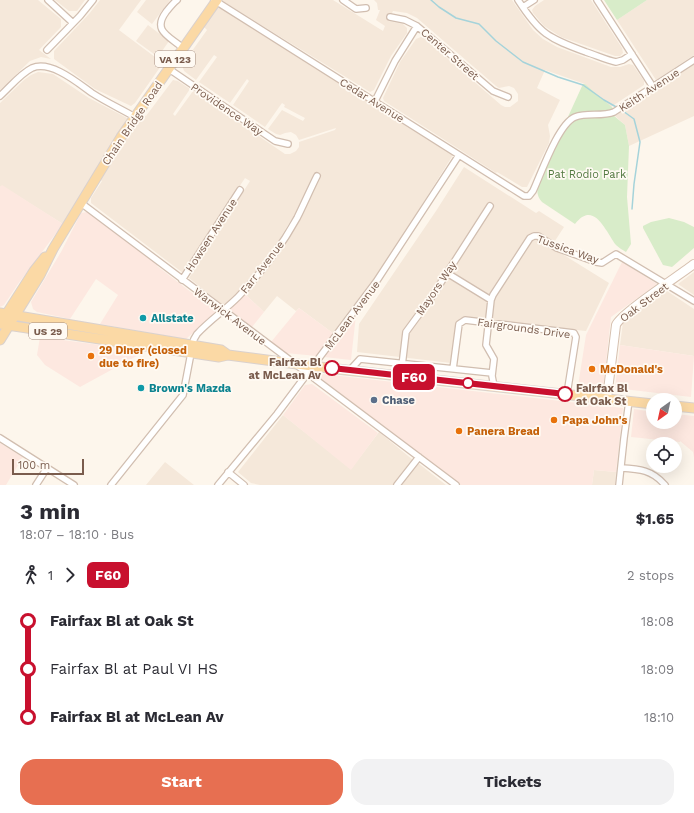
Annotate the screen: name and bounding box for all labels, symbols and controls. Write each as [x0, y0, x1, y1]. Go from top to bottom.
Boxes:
street label: Center Street [418, 26, 482, 83]
road number: VA 123 [155, 51, 195, 67]
street label: Keith Avenue [617, 66, 682, 115]
street label: Cedar Avenue [337, 75, 406, 125]
street label: Chain Bridge Road [100, 79, 165, 168]
street label: Providence Way [188, 81, 265, 138]
park label: Pat Rodio Park [548, 168, 626, 181]
street label: Howsen Avenue [183, 196, 240, 274]
street label: Tussica Way [535, 232, 601, 267]
street label: Farr Avenue [238, 238, 287, 296]
street label: Mayors Way [413, 258, 460, 318]
street label: McLean Avenue [322, 278, 383, 353]
street label: Oak Street [618, 280, 671, 325]
street label: Warwick Avenue [191, 285, 268, 348]
place label: Allstate [151, 312, 194, 325]
marker: Allstate [138, 313, 148, 323]
street label: Fairgrounds Drive [477, 316, 571, 341]
road number: US 29 [29, 323, 67, 339]
place label: 29 Diner (closed due to fire) [99, 344, 187, 370]
marker: 29 Diner (closed due to fire) [86, 351, 96, 361]
place label: Fairfax Bl at McLean Av [249, 356, 322, 382]
marker: Fairfax Bl at McLean Av [324, 360, 340, 376]
place label: McDonald's [600, 363, 663, 376]
line badge: F60 [391, 364, 437, 390]
marker: McDonald's [587, 364, 597, 374]
text: F60 [401, 369, 427, 385]
unlabelled marker [462, 377, 474, 389]
place label: Brown's Mazda [149, 382, 232, 395]
place label: Fairfax Bl at Oak St [576, 382, 628, 408]
marker: Brown's Mazda [136, 383, 146, 393]
marker: Fairfax Bl at Oak St [557, 386, 573, 402]
north arrow [646, 393, 682, 429]
map controls [646, 393, 682, 473]
place label: Chase [382, 394, 415, 407]
marker: Chase [369, 395, 379, 405]
place label: Papa John's [562, 414, 627, 427]
marker: Papa John's [549, 415, 559, 425]
place label: Panera Bread [467, 425, 540, 438]
marker: Panera Bread [454, 426, 464, 436]
button: locate [646, 437, 682, 473]
scale bar [12, 457, 84, 476]
text: 100 m [18, 459, 50, 472]
text: 3 min [20, 499, 80, 524]
text: $1.65 [636, 510, 674, 528]
text: 18:07 – 18:10 · Bus [20, 527, 134, 542]
icon: walk [20, 564, 42, 586]
icon: forward [59, 564, 81, 586]
text: F60 [95, 567, 121, 583]
text: 1 [48, 568, 53, 583]
text: 2 stops [627, 568, 674, 583]
text: Fairfax Bl at Oak St [50, 612, 193, 630]
text: 18:08 [641, 614, 674, 629]
text: Fairfax Bl at Paul VI HS [50, 660, 218, 678]
text: 18:09 [641, 662, 674, 677]
text: Fairfax Bl at McLean Av [50, 708, 224, 726]
text: 18:10 [644, 710, 674, 725]
button: Start [20, 759, 343, 805]
button: Tickets [351, 759, 674, 805]

